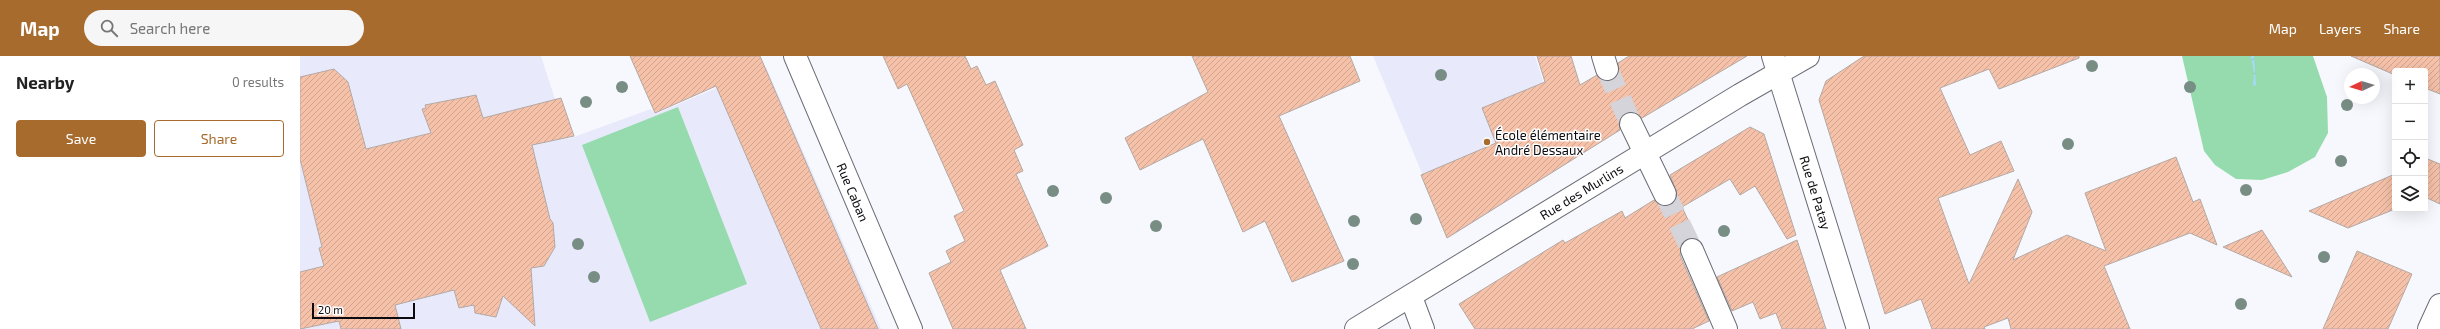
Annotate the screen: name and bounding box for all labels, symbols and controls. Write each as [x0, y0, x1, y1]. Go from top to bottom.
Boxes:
search box [84, 10, 364, 46]
text: Map [20, 17, 60, 40]
icon: search [98, 17, 120, 39]
text: Search here [130, 19, 210, 37]
text: Map [2269, 20, 2297, 37]
text: Layers [2319, 20, 2361, 37]
text: Share [2383, 20, 2420, 37]
north arrow [2344, 68, 2380, 104]
map controls [2392, 68, 2428, 212]
button: + [2392, 68, 2428, 104]
text: Nearby [16, 72, 74, 92]
text: 0 results [232, 74, 284, 90]
button: − [2392, 104, 2428, 140]
button: Save [16, 120, 146, 157]
button: Share [154, 120, 284, 157]
place label: École élémentaire André Dessaux [1495, 126, 1601, 158]
marker: École élémentaire André Dessaux [1482, 137, 1492, 147]
button: locate [2392, 140, 2428, 176]
street label: Rue de Patay [1797, 154, 1835, 232]
street label: Rue des Murlins [1537, 160, 1626, 223]
street label: Rue Caban [833, 161, 872, 224]
button: layers [2392, 176, 2428, 212]
scale bar [312, 301, 415, 320]
text: 20 m [318, 303, 343, 316]

